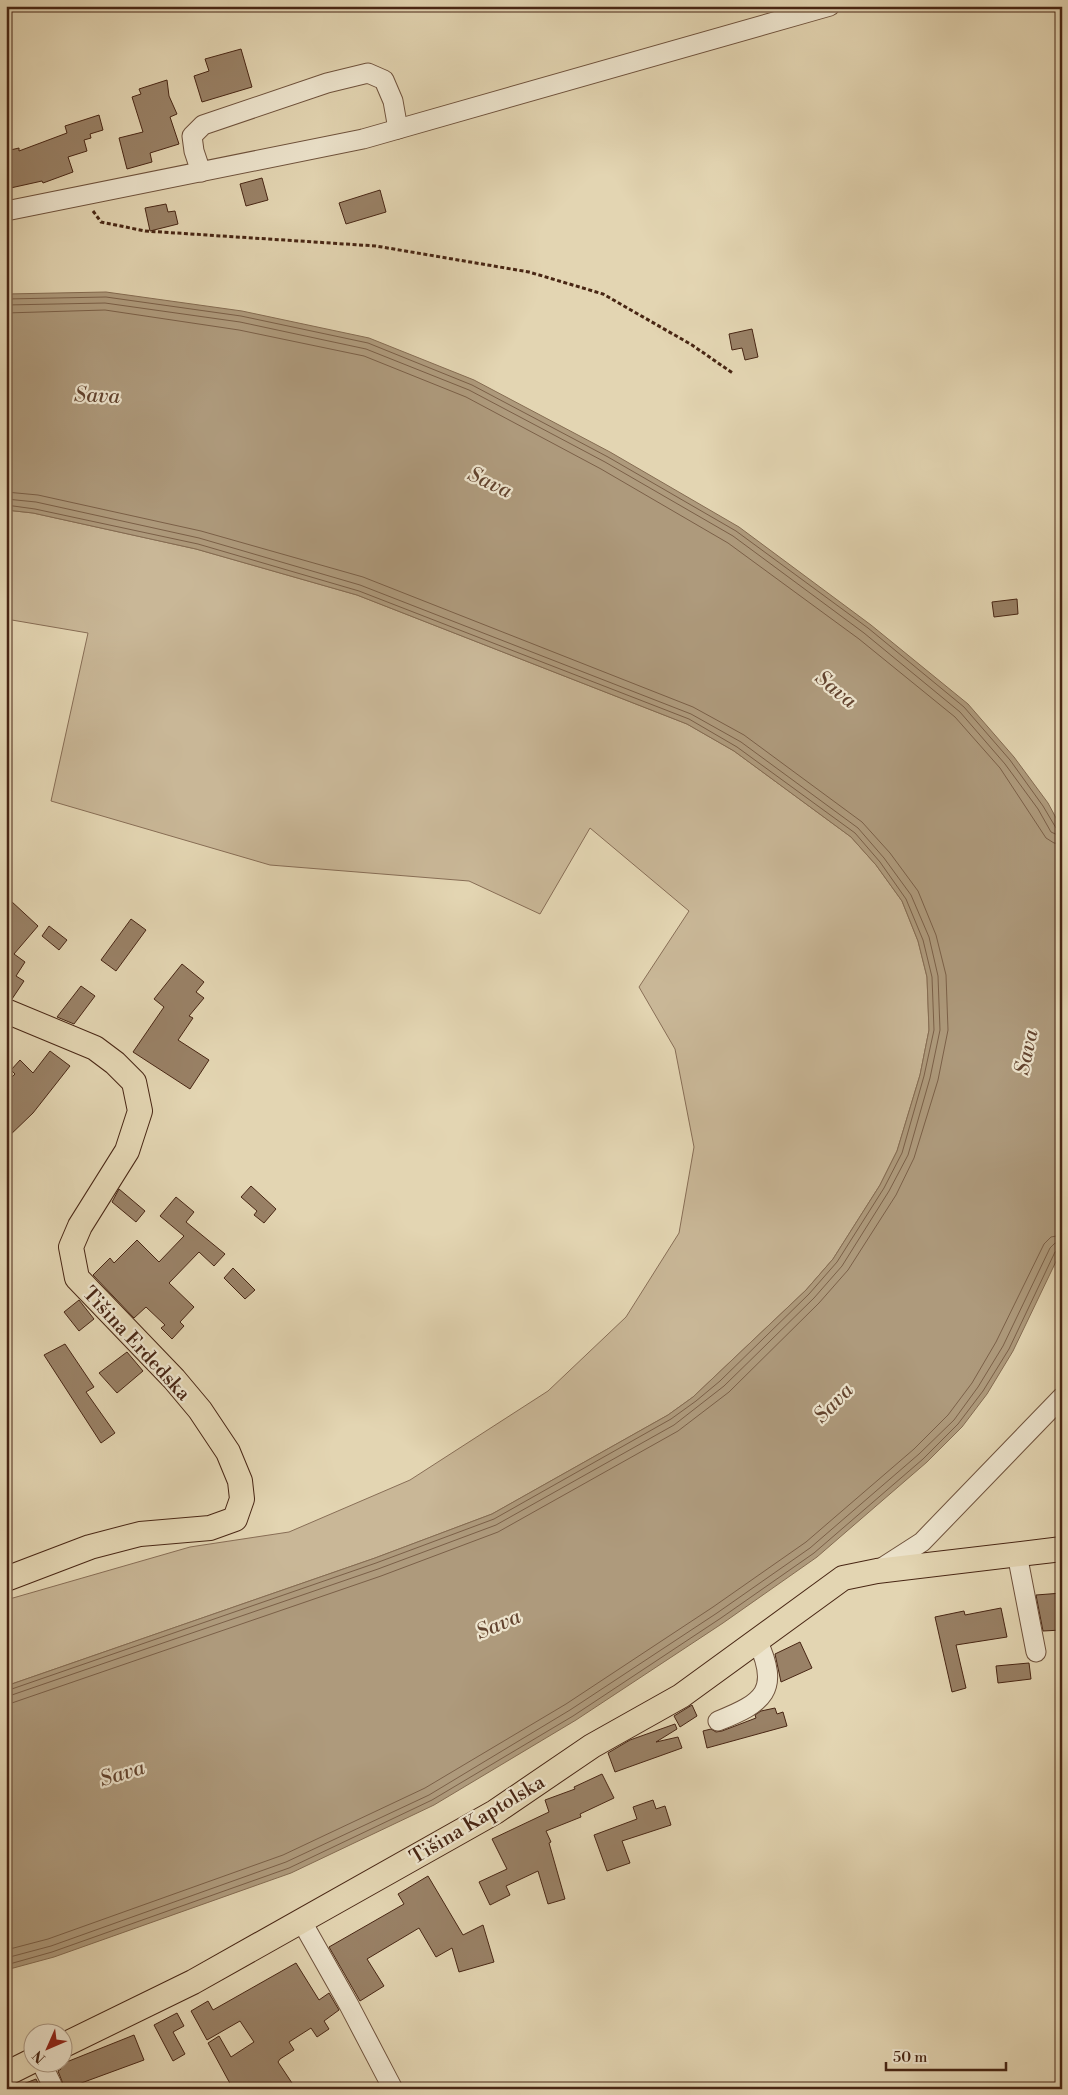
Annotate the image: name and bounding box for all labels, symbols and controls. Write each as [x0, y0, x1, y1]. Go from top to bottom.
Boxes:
water label: Sava [74, 382, 121, 410]
water label: Sava [463, 461, 516, 505]
water label: Sava [809, 665, 862, 715]
water label: Sava [1009, 1027, 1045, 1077]
street label: Tišina Erdedska [77, 1282, 196, 1407]
water label: Sava [808, 1378, 859, 1429]
water label: Sava [472, 1604, 525, 1646]
water label: Sava [97, 1755, 148, 1793]
street label: Tišina Kaptolska [406, 1770, 551, 1870]
north arrow [22, 2022, 72, 2072]
scale bar [886, 2040, 1006, 2072]
text: N [29, 2046, 50, 2067]
text: 50 m [893, 2048, 927, 2067]

